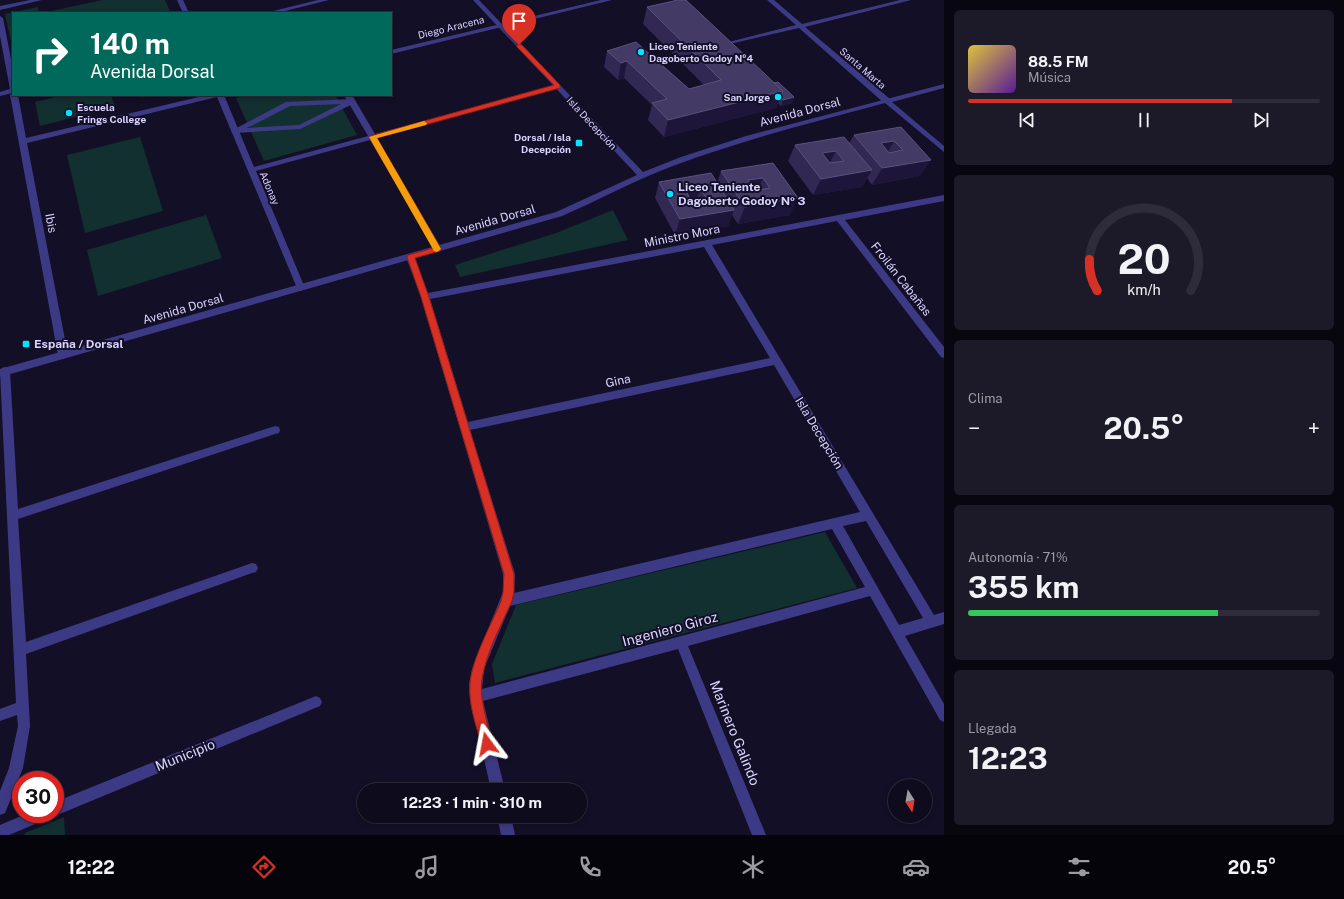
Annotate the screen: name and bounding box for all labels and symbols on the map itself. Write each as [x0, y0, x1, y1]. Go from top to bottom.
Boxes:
pin [502, 4, 536, 45]
street label: Diego Aracena [417, 13, 485, 41]
place label: Liceo Teniente Dagoberto Godoy Nº4 [649, 40, 753, 64]
street label: Santa Marta [838, 45, 888, 91]
marker: Liceo Teniente Dagoberto Godoy Nº4 [636, 47, 646, 57]
place label: San Jorge [724, 91, 770, 103]
marker: San Jorge [773, 92, 783, 102]
street label: Isla Decepción [565, 94, 620, 152]
street label: Avenida Dorsal [758, 94, 842, 130]
place label: Escuela Frings College [77, 101, 146, 125]
marker: Escuela Frings College [64, 108, 74, 118]
place label: Dorsal / Isla Decepción [514, 131, 571, 155]
marker: Dorsal / Isla Decepción [574, 138, 584, 148]
street label: Adonay [258, 170, 283, 207]
place label: Liceo Teniente Dagoberto Godoy Nº 3 [678, 180, 806, 208]
marker: Liceo Teniente Dagoberto Godoy Nº 3 [665, 189, 675, 199]
street label: Avenida Dorsal [453, 202, 537, 238]
street label: Ibis [42, 212, 60, 234]
street label: Ministro Mora [643, 222, 721, 250]
street label: Froilán Cabañas [868, 239, 934, 319]
street label: Avenida Dorsal [141, 291, 225, 327]
place label: España / Dorsal [34, 337, 123, 351]
marker: España / Dorsal [21, 339, 31, 349]
street label: Gina [604, 372, 632, 390]
street label: Isla Decepción [792, 395, 846, 471]
street label: Ingeniero Giroz [621, 608, 720, 649]
street label: Marinero Galindo [707, 678, 763, 788]
position arrow [466, 723, 508, 765]
street label: Municipio [153, 736, 217, 774]
speed limit sign: 30 [12, 771, 64, 823]
north arrow [888, 779, 932, 823]

